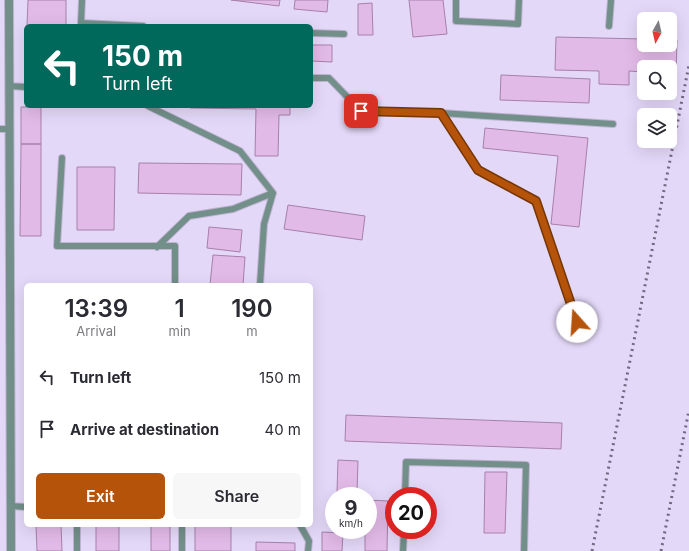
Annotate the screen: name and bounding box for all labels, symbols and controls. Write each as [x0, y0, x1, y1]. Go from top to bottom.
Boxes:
north arrow [637, 12, 677, 52]
map controls [637, 12, 677, 148]
text: 150 m [102, 39, 183, 73]
icon: left [36, 40, 88, 92]
button: search [637, 60, 677, 100]
text: Turn left [102, 73, 172, 94]
pin [344, 94, 378, 128]
icon: arrive [350, 100, 372, 122]
button: layers [637, 108, 677, 148]
text: 13:39 [64, 294, 128, 323]
text: 1 [175, 294, 185, 323]
text: 190 [231, 294, 273, 323]
position arrow [556, 301, 598, 343]
text: Arrival [76, 323, 116, 339]
text: min [169, 323, 191, 339]
text: m [246, 323, 258, 339]
icon: left [36, 366, 58, 388]
text: Turn left [70, 368, 131, 387]
text: 150 m [259, 368, 301, 387]
icon: arrive [36, 418, 58, 440]
text: Arrive at destination [70, 420, 219, 439]
text: 40 m [264, 420, 301, 439]
button: Exit [36, 473, 165, 519]
button: Share [173, 473, 301, 519]
speed limit sign: 20 [385, 487, 437, 539]
text: 9 [344, 496, 357, 520]
text: km/h [339, 517, 363, 529]

